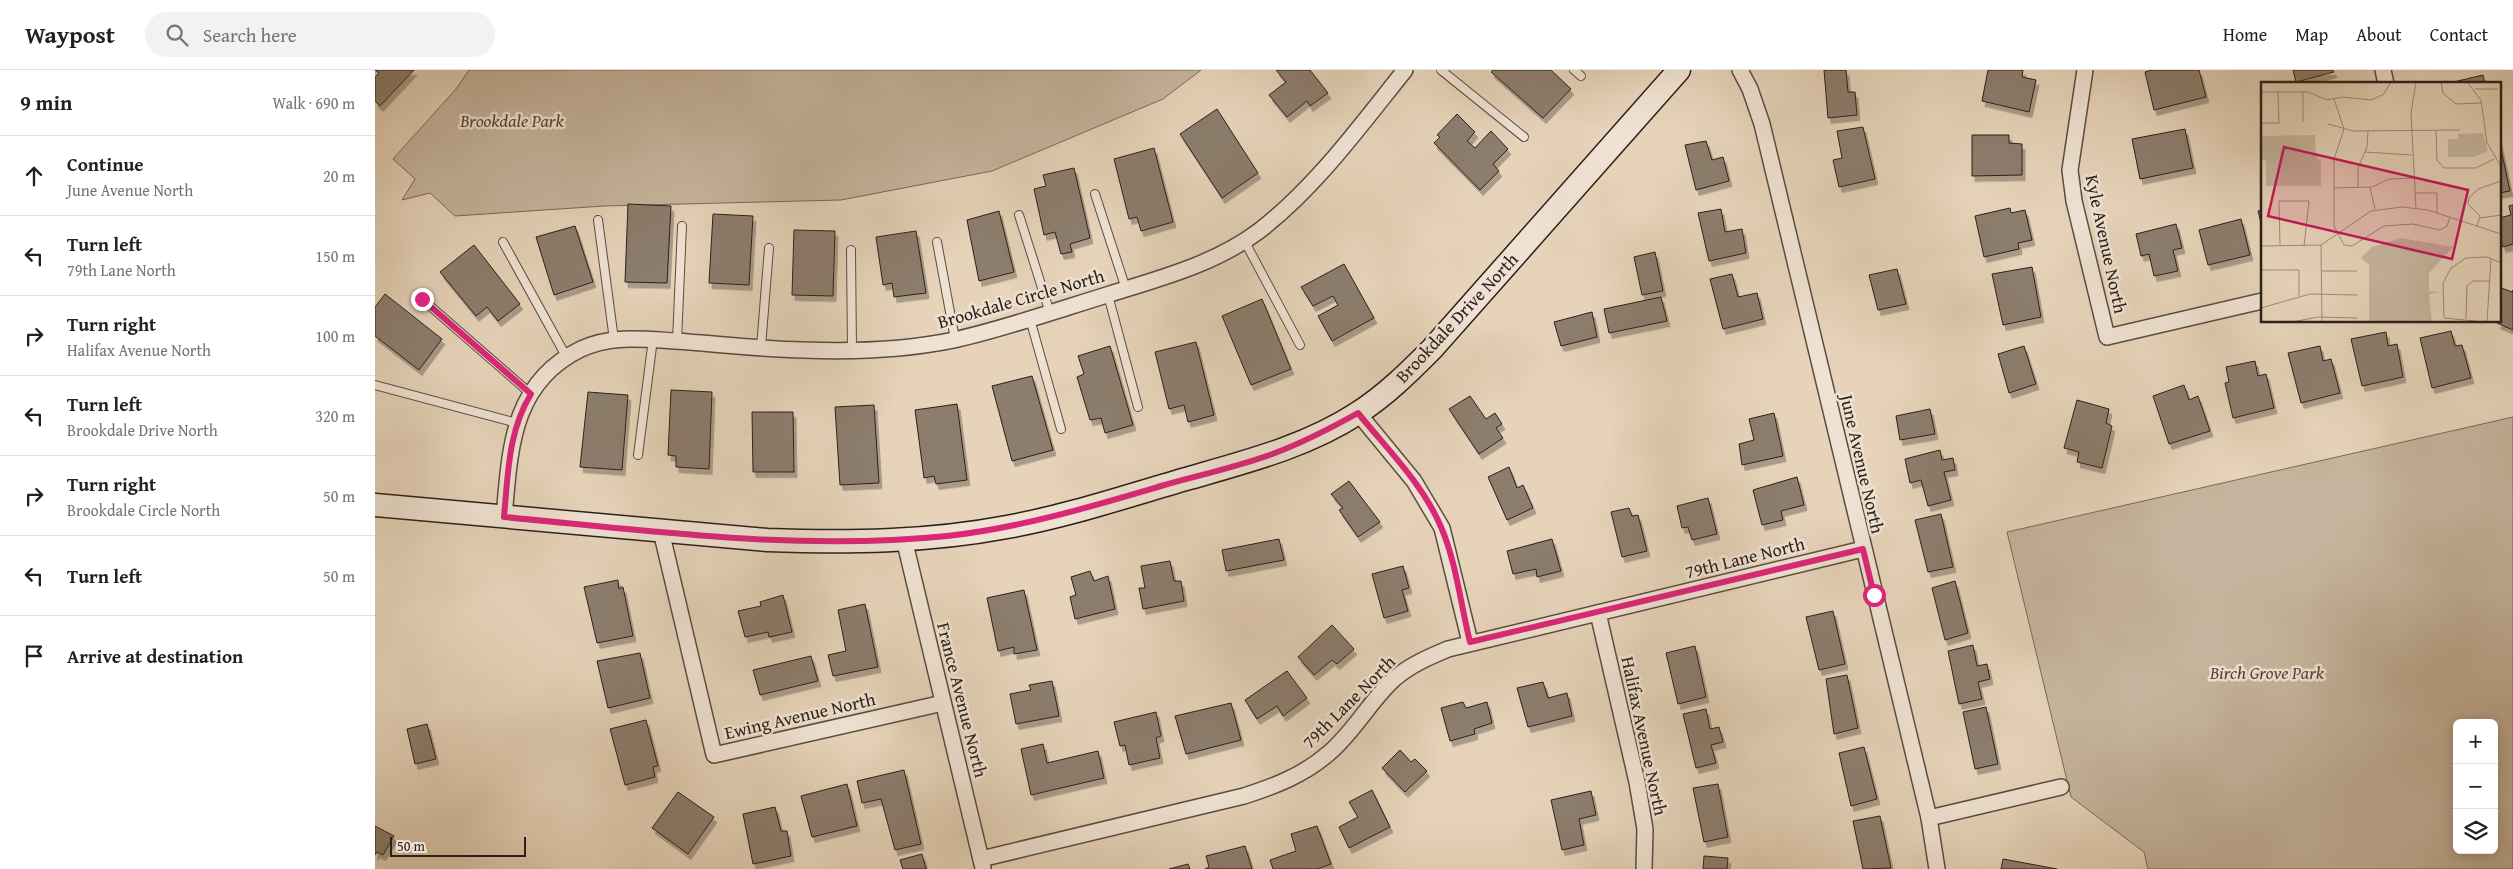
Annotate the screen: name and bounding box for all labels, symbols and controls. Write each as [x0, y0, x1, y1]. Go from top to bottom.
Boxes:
search box [145, 12, 495, 57]
text: Waypost [25, 17, 115, 52]
icon: search [163, 21, 191, 49]
text: Search here [203, 21, 297, 49]
text: Home [2223, 21, 2267, 48]
text: Map [2295, 21, 2328, 48]
text: About [2356, 21, 2402, 48]
text: Contact [2430, 21, 2488, 48]
inset map [2261, 82, 2501, 322]
text: 9 min [20, 87, 72, 118]
text: Walk · 690 m [272, 91, 355, 115]
park label: Brookdale Park [459, 107, 565, 134]
text: Continue [67, 150, 144, 178]
icon: ahead [20, 162, 48, 190]
text: 20 m [323, 164, 355, 188]
street label: Kyle Avenue North [2079, 172, 2134, 316]
text: June Avenue North [67, 178, 193, 202]
text: Turn left [67, 230, 142, 258]
icon: left [20, 242, 48, 270]
text: 150 m [315, 244, 355, 268]
street label: Brookdale Drive North [1389, 246, 1524, 389]
text: 79th Lane North [67, 258, 176, 282]
street label: Brookdale Circle North [934, 262, 1107, 335]
route end [411, 288, 434, 311]
text: Turn right [67, 310, 156, 338]
icon: right [20, 322, 48, 350]
text: 100 m [315, 324, 355, 348]
text: Halifax Avenue North [67, 338, 211, 362]
text: Turn left [67, 390, 142, 418]
street label: June Avenue North [1833, 390, 1892, 536]
icon: left [20, 402, 48, 430]
text: 320 m [315, 404, 355, 428]
text: Brookdale Drive North [67, 418, 218, 442]
text: Turn right [67, 470, 156, 498]
icon: right [20, 482, 48, 510]
text: 50 m [323, 484, 355, 508]
text: Brookdale Circle North [67, 498, 220, 522]
street label: 79th Lane North [1682, 530, 1808, 585]
icon: left [20, 562, 48, 590]
text: Turn left [67, 562, 142, 590]
text: 50 m [323, 564, 355, 588]
route start [1863, 584, 1886, 607]
street label: France Avenue North [930, 619, 995, 780]
icon: arrive [20, 642, 48, 670]
text: Arrive at destination [67, 642, 243, 670]
street label: 79th Lane North [1296, 649, 1401, 754]
street label: Halifax Avenue North [1614, 654, 1675, 818]
park label: Birch Grove Park [2209, 659, 2325, 686]
street label: Ewing Avenue North [722, 685, 878, 746]
map controls [2453, 719, 2498, 854]
button: + [2453, 719, 2498, 764]
button: − [2453, 764, 2498, 809]
button: layers [2453, 809, 2498, 854]
scale bar [390, 834, 526, 857]
text: 50 m [397, 836, 425, 856]

